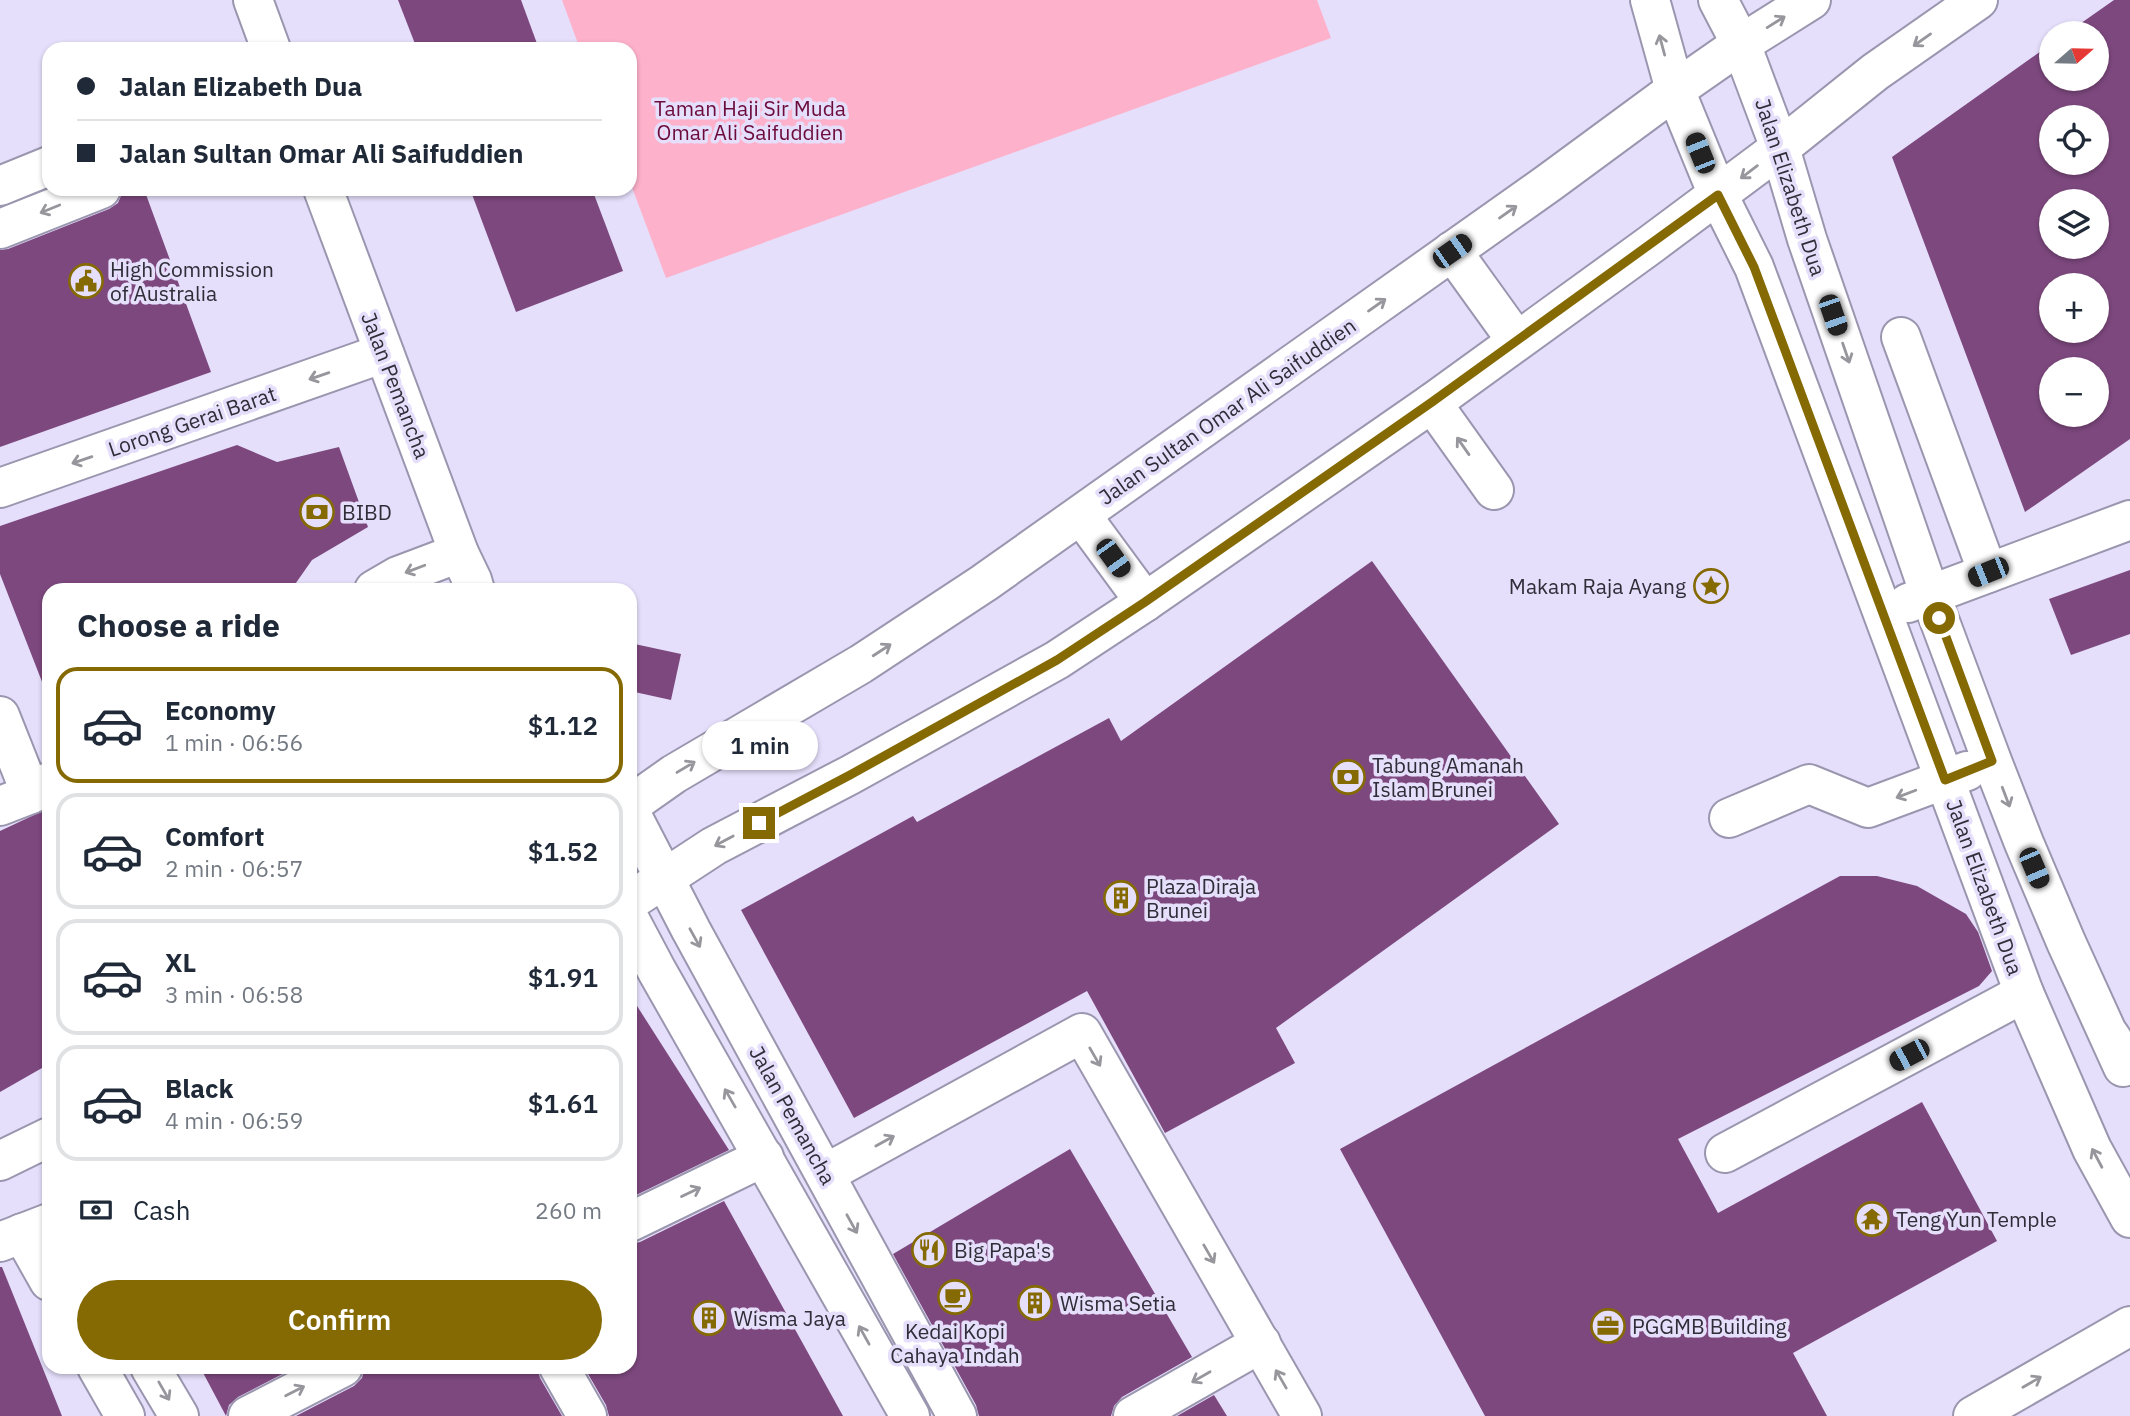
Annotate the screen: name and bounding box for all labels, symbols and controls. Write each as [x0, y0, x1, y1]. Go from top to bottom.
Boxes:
one-way arrow [1766, 14, 1786, 28]
north arrow [2039, 21, 2109, 91]
map controls [2039, 21, 2109, 427]
one-way arrow [1913, 32, 1932, 47]
one-way arrow [1655, 34, 1668, 56]
text: Jalan Elizabeth Dua [119, 69, 362, 103]
park label: Taman Haji Sir Muda Omar Ali Saifuddien [654, 94, 846, 146]
street label: Jalan Elizabeth Dua [1749, 95, 1833, 279]
button: locate [2039, 105, 2109, 175]
car [1683, 130, 1718, 176]
text: Jalan Sultan Omar Ali Saifuddien [119, 136, 523, 170]
one-way arrow [1740, 164, 1759, 179]
button: layers [2039, 189, 2109, 259]
one-way arrow [40, 204, 62, 217]
one-way arrow [1498, 205, 1517, 219]
car [1429, 230, 1476, 272]
place label: High Commission of Australia [110, 255, 274, 307]
public building icon: High Commission of Australia [67, 262, 105, 300]
button: + [2039, 273, 2109, 343]
car [1817, 292, 1850, 338]
one-way arrow [1367, 298, 1386, 312]
street label: Jalan Pemancha [355, 308, 437, 462]
street label: Jalan Sultan Omar Ali Saifuddien [1093, 311, 1361, 511]
one-way arrow [1841, 341, 1853, 363]
button: − [2039, 357, 2109, 427]
one-way arrow [309, 371, 331, 383]
street label: Lorong Gerai Barat [104, 379, 280, 463]
one-way arrow [1456, 437, 1470, 456]
one-way arrow [71, 454, 93, 467]
bank icon: BIBD [298, 493, 336, 531]
place label: BIBD [342, 498, 392, 526]
car [1093, 535, 1134, 581]
car [1965, 554, 2012, 590]
one-way arrow [405, 564, 427, 576]
place icon: Makam Raja Ayang [1692, 567, 1730, 605]
place label: Makam Raja Ayang [1509, 572, 1686, 600]
route start [1923, 602, 1955, 634]
text: Choose a ride [77, 604, 280, 646]
one-way arrow [871, 643, 891, 657]
text: Economy [165, 693, 276, 727]
icon: car [81, 694, 144, 757]
text: $1.12 [528, 708, 598, 742]
callout: 1 min [701, 722, 817, 770]
text: 1 min · 06:56 [165, 727, 303, 757]
text: 1 min [730, 730, 790, 760]
place label: Tabung Amanah Islam Brunei [1372, 751, 1524, 803]
bank icon: Tabung Amanah Islam Brunei [1329, 758, 1367, 796]
one-way arrow [676, 760, 696, 774]
one-way arrow [2001, 786, 2013, 807]
one-way arrow [1895, 789, 1917, 802]
street label: Jalan Elizabeth Dua [1940, 795, 2030, 979]
route end [743, 807, 775, 839]
text: Comfort [165, 819, 264, 853]
icon: car [81, 820, 144, 883]
text: $1.52 [528, 834, 598, 868]
one-way arrow [714, 835, 735, 848]
car [2017, 845, 2052, 891]
text: 2 min · 06:57 [165, 853, 303, 883]
place label: Plaza Diraja Brunei [1146, 872, 1256, 924]
building icon: Plaza Diraja Brunei [1102, 879, 1140, 917]
one-way arrow [689, 928, 703, 948]
text: XL [165, 945, 196, 979]
icon: car [81, 946, 144, 1009]
text: $1.91 [528, 960, 598, 994]
text: 3 min · 06:58 [165, 979, 303, 1009]
car [1886, 1036, 1933, 1074]
street label: Jalan Pemancha [743, 1041, 843, 1189]
one-way arrow [1089, 1046, 1103, 1066]
text: Black [165, 1071, 233, 1105]
icon: car [81, 1072, 144, 1135]
text: $1.61 [528, 1086, 598, 1120]
one-way arrow [722, 1088, 736, 1108]
text: 4 min · 06:59 [165, 1105, 303, 1135]
one-way arrow [874, 1134, 895, 1147]
one-way arrow [2090, 1148, 2104, 1169]
one-way arrow [680, 1185, 701, 1198]
icon: cash [77, 1191, 115, 1229]
text: Cash [133, 1193, 190, 1227]
text: 260 m [535, 1195, 602, 1225]
temple icon: Teng Yun Temple [1853, 1200, 1891, 1238]
place label: Teng Yun Temple [1896, 1205, 2057, 1233]
one-way arrow [845, 1213, 859, 1233]
restaurant icon: Big Papa's [910, 1231, 948, 1269]
place label: Big Papa's [954, 1236, 1051, 1264]
one-way arrow [1202, 1243, 1216, 1263]
cafe icon: Kedai Kopi Cahaya Indah [936, 1278, 974, 1316]
button: Confirm [77, 1280, 602, 1360]
building icon: Wisma Setia [1016, 1284, 1054, 1322]
place label: Wisma Setia [1060, 1289, 1176, 1317]
building icon: Wisma Jaya [690, 1299, 728, 1337]
place label: Wisma Jaya [734, 1304, 846, 1332]
office icon: PGGMB Building [1589, 1307, 1627, 1345]
place label: PGGMB Building [1632, 1312, 1787, 1340]
place label: Kedai Kopi Cahaya Indah [890, 1317, 1020, 1369]
one-way arrow [857, 1326, 871, 1346]
one-way arrow [1192, 1370, 1212, 1384]
one-way arrow [1274, 1370, 1288, 1390]
one-way arrow [2021, 1375, 2042, 1388]
one-way arrow [157, 1381, 171, 1401]
one-way arrow [285, 1384, 305, 1398]

